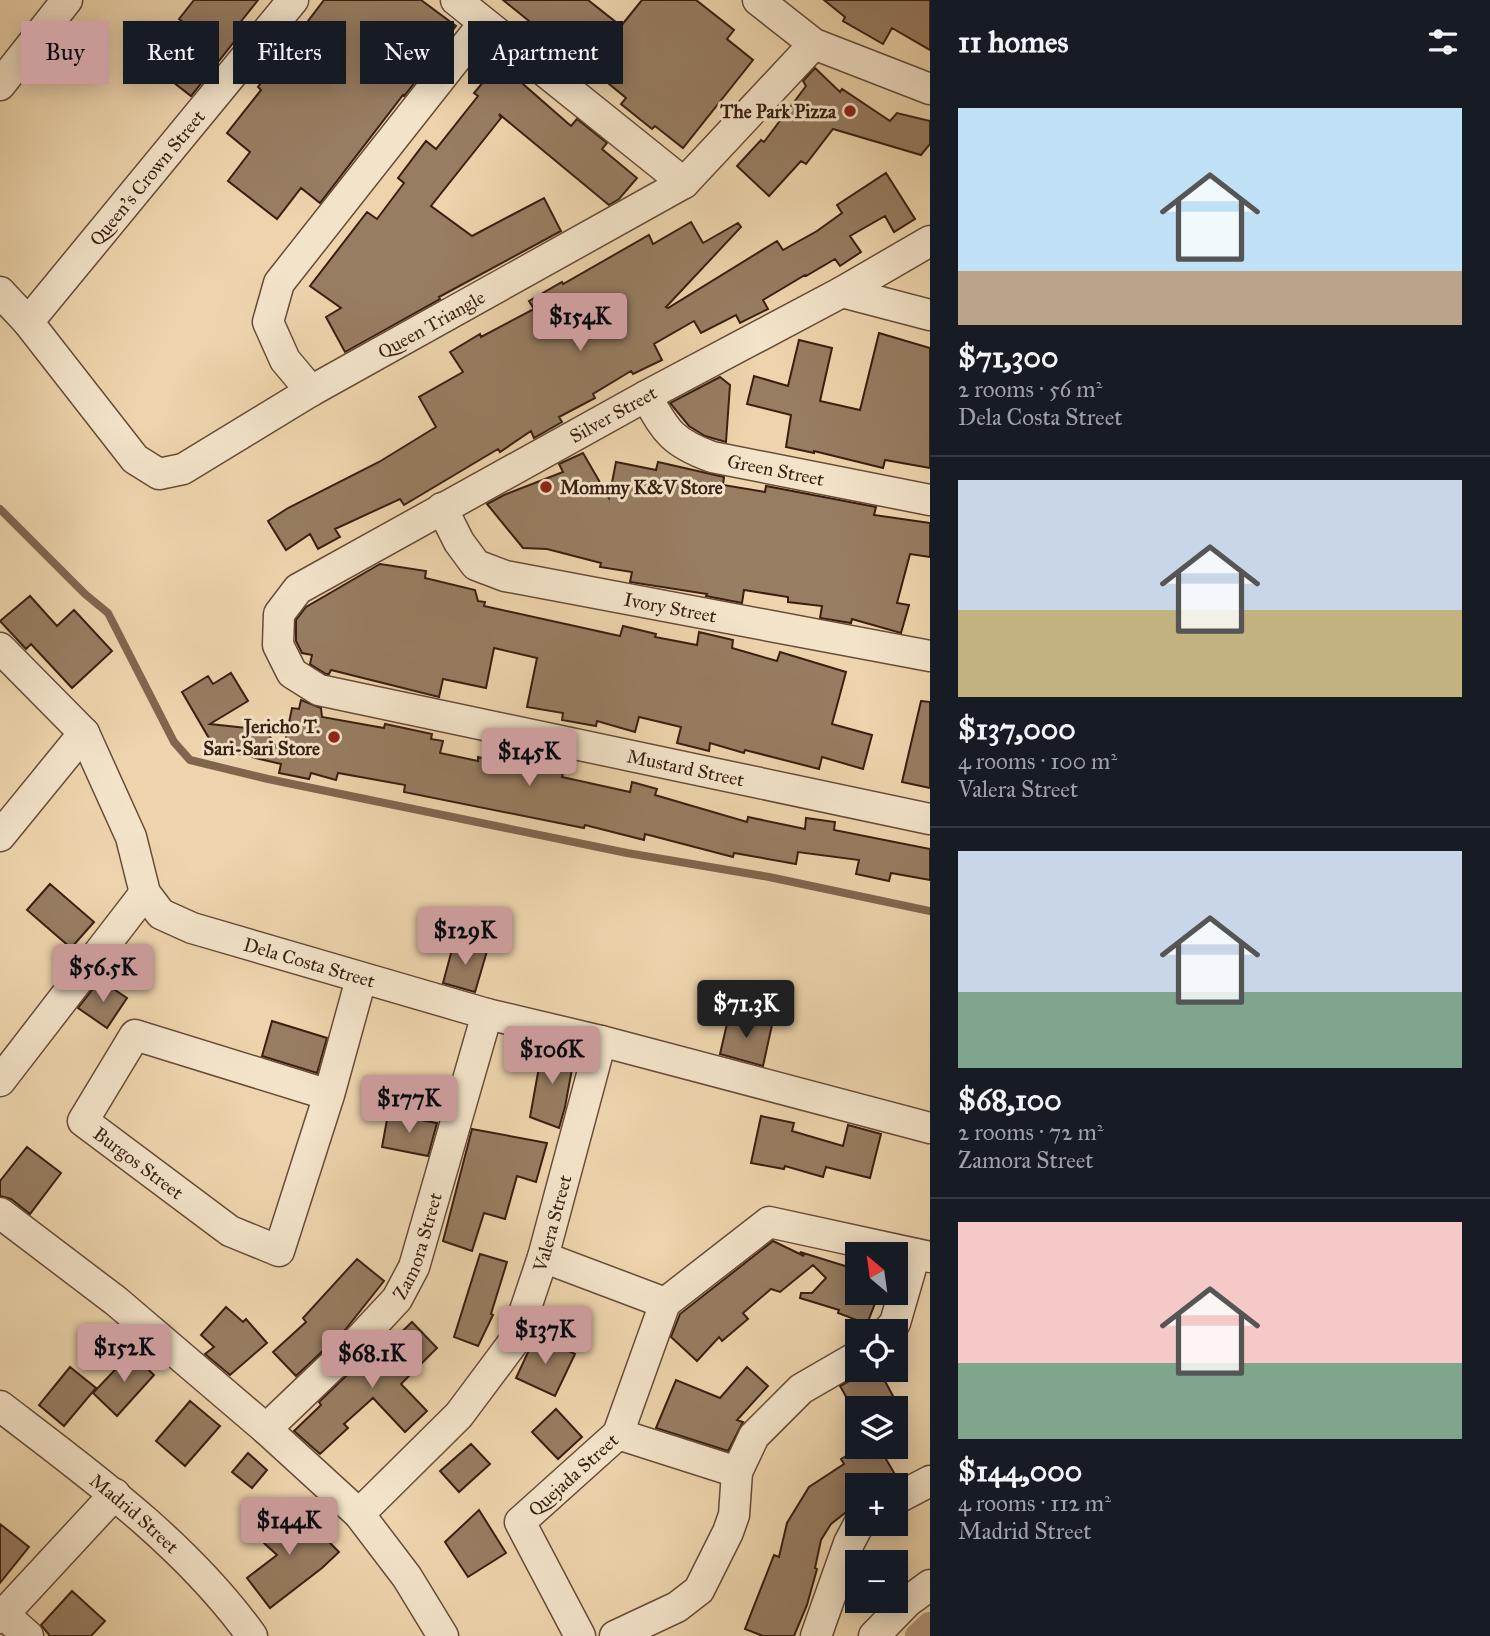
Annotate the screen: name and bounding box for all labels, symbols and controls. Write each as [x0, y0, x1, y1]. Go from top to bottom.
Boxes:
chip: Buy [21, 21, 109, 84]
chip: Rent [123, 21, 219, 84]
chip: Filters [233, 21, 346, 84]
chip: New [360, 21, 454, 84]
chip: Apartment [468, 21, 623, 84]
icon: filters [1424, 23, 1462, 61]
text: 11 homes [958, 24, 1069, 60]
place label: The Park Pizza [719, 100, 837, 123]
marker: The Park Pizza [842, 103, 858, 119]
street label: Queen's Crown Street [85, 105, 210, 250]
icon: home [1147, 154, 1273, 280]
street label: Queen Triangle [374, 285, 489, 364]
pin: $154K [531, 294, 629, 353]
text: $154K [549, 302, 611, 330]
text: $71,300 [958, 339, 1059, 375]
text: 2 rooms · 56 m² [958, 375, 1102, 403]
street label: Silver Street [566, 381, 661, 448]
text: Dela Costa Street [958, 403, 1122, 431]
street label: Green Street [725, 449, 826, 491]
place label: Mommy K&V Store [560, 476, 723, 500]
marker: Mommy K&V Store [538, 479, 554, 495]
icon: home [1147, 526, 1273, 652]
street label: Ivory Street [622, 588, 719, 628]
text: $137,000 [958, 711, 1076, 747]
place label: Jericho T. Sari-Sari Store [203, 715, 320, 760]
pin: $145K [480, 728, 578, 788]
marker: Jericho T. Sari-Sari Store [326, 729, 342, 745]
text: $145K [498, 737, 560, 765]
street label: Mustard Street [625, 744, 747, 792]
text: 4 rooms · 100 m² [958, 747, 1117, 775]
text: Valera Street [958, 775, 1078, 803]
icon: home [1147, 897, 1273, 1023]
pin: $129K [416, 908, 514, 967]
text: $129K [434, 916, 496, 944]
street label: Dela Costa Street [241, 933, 378, 993]
pin: $56.5K [46, 944, 160, 1004]
text: $56.5K [69, 953, 137, 981]
pin: $71.3K [689, 981, 803, 1040]
text: $71.3K [713, 989, 779, 1017]
pin: $106K [503, 1026, 601, 1086]
text: $106K [520, 1035, 584, 1063]
pin: $177K [360, 1076, 458, 1135]
text: $68,100 [958, 1082, 1062, 1118]
text: $177K [377, 1084, 441, 1112]
text: 2 rooms · 72 m² [958, 1118, 1103, 1146]
street label: Burgos Street [89, 1122, 188, 1204]
text: Zamora Street [958, 1146, 1093, 1174]
street label: Valera Street [528, 1172, 577, 1276]
street label: Zamora Street [388, 1190, 447, 1303]
north arrow [845, 1242, 908, 1306]
map controls [845, 1242, 908, 1613]
icon: home [1147, 1268, 1273, 1394]
pin: $137K [496, 1306, 594, 1366]
text: $137K [515, 1315, 575, 1343]
button: locate [845, 1319, 908, 1382]
pin: $152K [75, 1324, 173, 1384]
pin: $68.1K [315, 1330, 429, 1390]
text: $152K [93, 1333, 155, 1361]
text: $68.1K [338, 1339, 406, 1367]
button: layers [845, 1396, 908, 1459]
street label: Quejada Street [524, 1428, 623, 1521]
text: $144,000 [958, 1453, 1082, 1489]
street label: Madrid Street [85, 1469, 184, 1558]
button: + [845, 1473, 908, 1536]
text: 4 rooms · 112 m² [958, 1489, 1111, 1517]
pin: $144K [240, 1498, 338, 1557]
text: $144K [257, 1506, 321, 1534]
text: Madrid Street [958, 1517, 1091, 1545]
button: − [845, 1550, 908, 1613]

